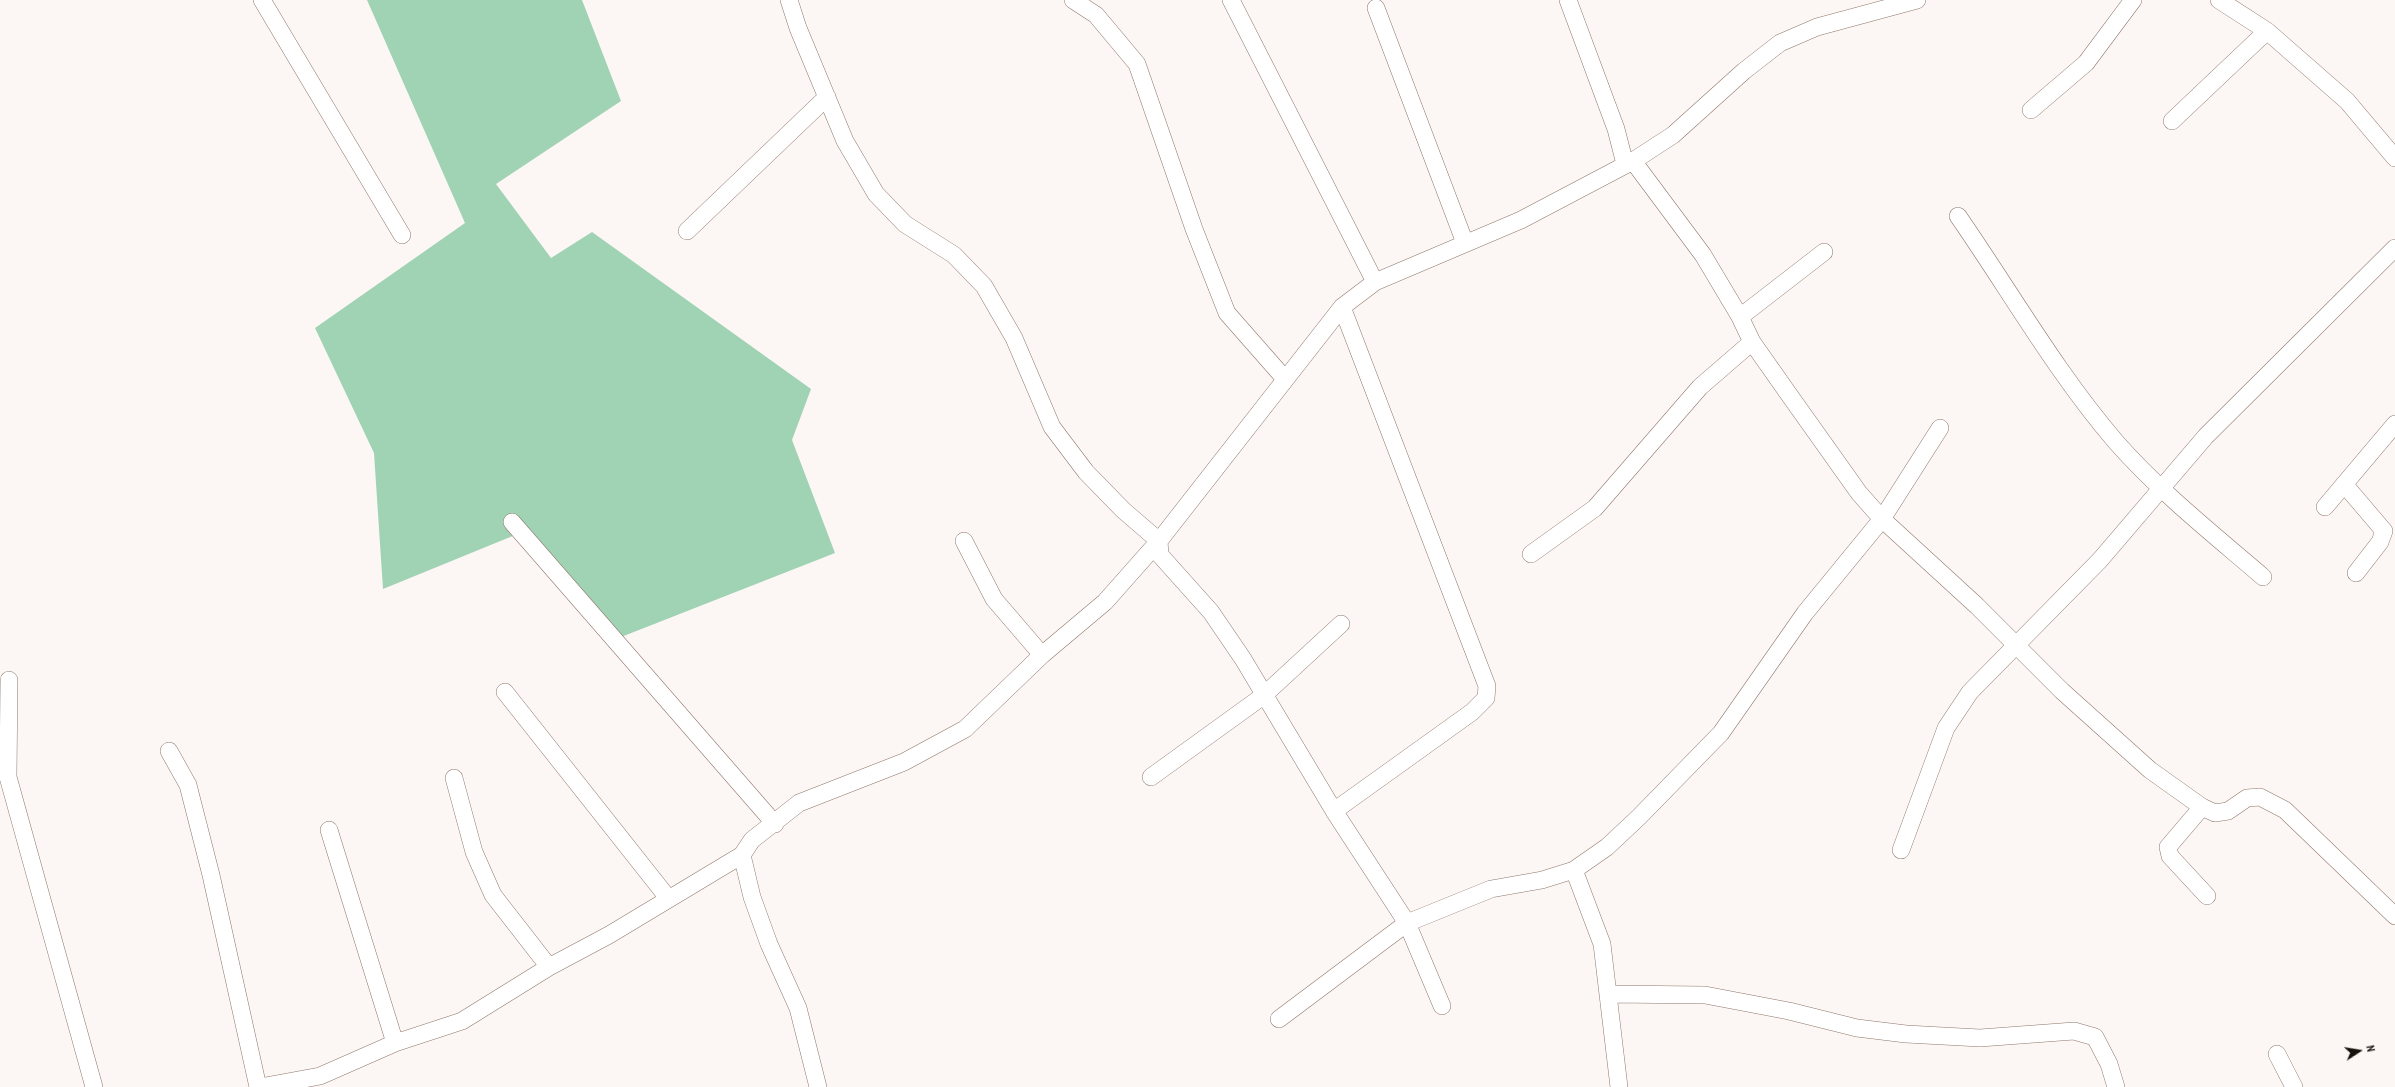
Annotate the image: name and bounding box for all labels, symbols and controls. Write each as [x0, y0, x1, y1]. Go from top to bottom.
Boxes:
north arrow [2339, 1031, 2379, 1071]
text: N [2363, 1044, 2378, 1053]

